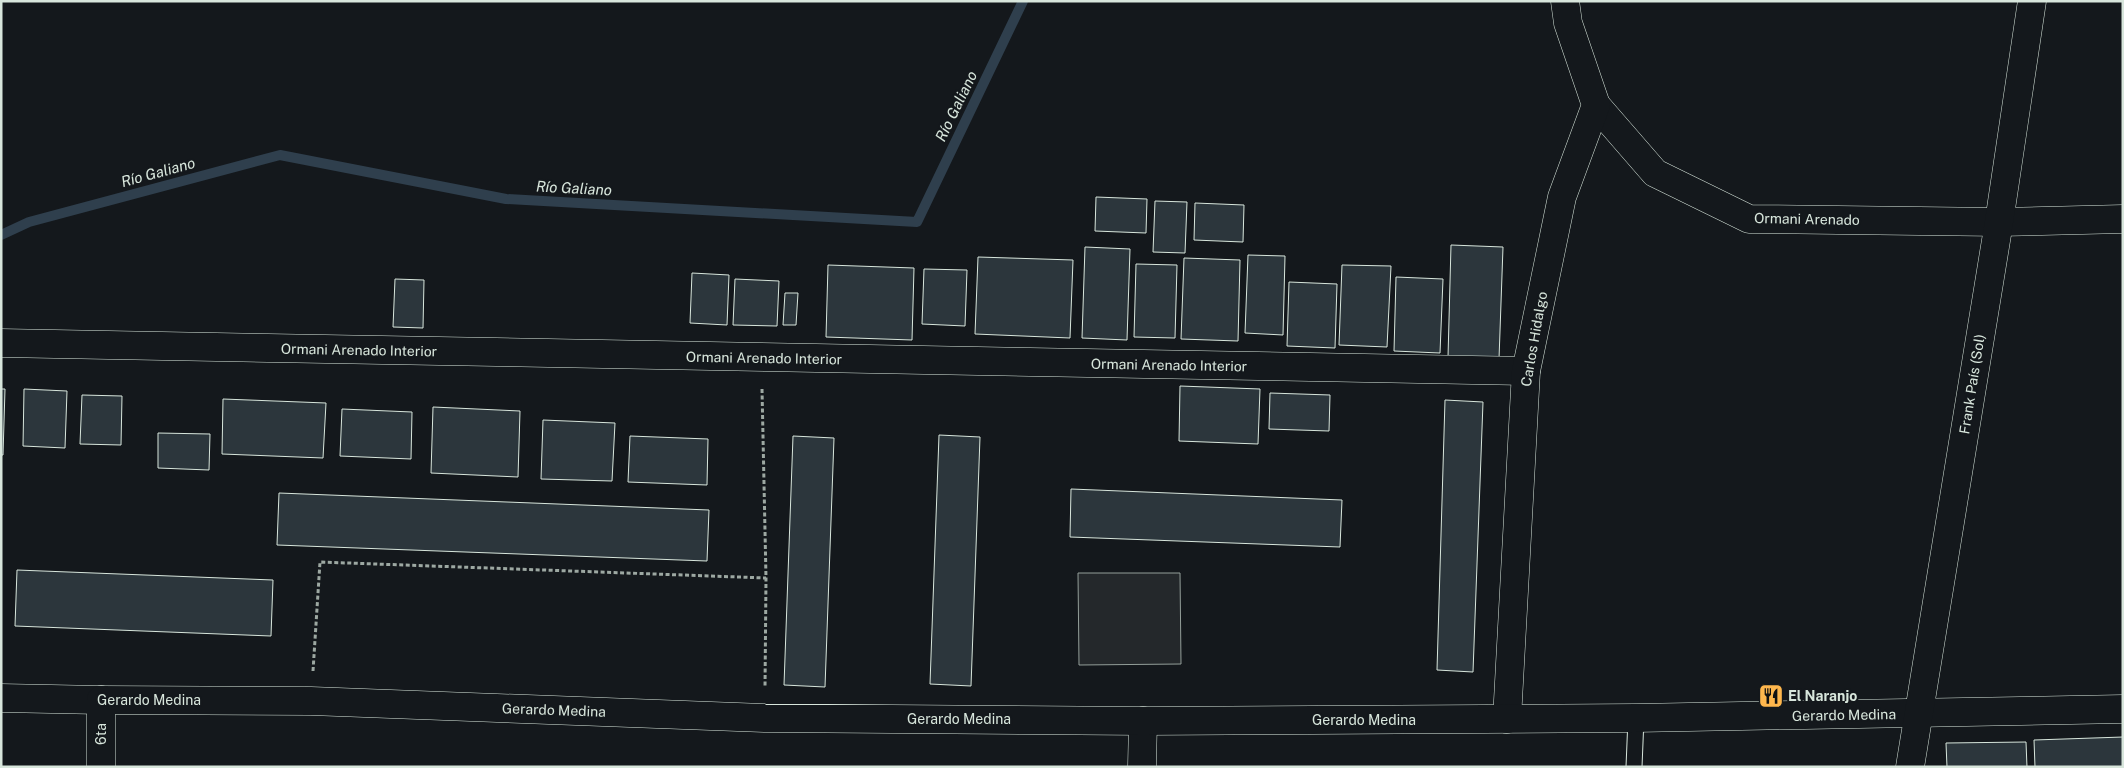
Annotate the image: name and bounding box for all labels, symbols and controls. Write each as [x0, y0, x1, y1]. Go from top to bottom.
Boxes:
water label: Río Galiano [932, 68, 980, 144]
water label: Río Galiano [119, 154, 197, 190]
water label: Río Galiano [536, 178, 612, 198]
street label: Ormani Arenado [1754, 210, 1860, 228]
street label: Carlos Hidalgo [1518, 290, 1550, 388]
street label: Frank País (Sol) [1956, 333, 1988, 435]
street label: Ormani Arenado Interior [281, 341, 437, 359]
street label: Ormani Arenado Interior [686, 349, 842, 367]
street label: Ormani Arenado Interior [1091, 356, 1247, 374]
restaurant icon: El Naranjo [1758, 683, 1784, 709]
place label: El Naranjo [1788, 688, 1857, 704]
street label: Gerardo Medina [97, 692, 201, 708]
street label: Gerardo Medina [502, 700, 606, 720]
street label: Gerardo Medina [1792, 706, 1896, 724]
street label: Gerardo Medina [907, 711, 1011, 727]
street label: Gerardo Medina [1312, 712, 1416, 728]
street label: 6ta [93, 723, 109, 745]

